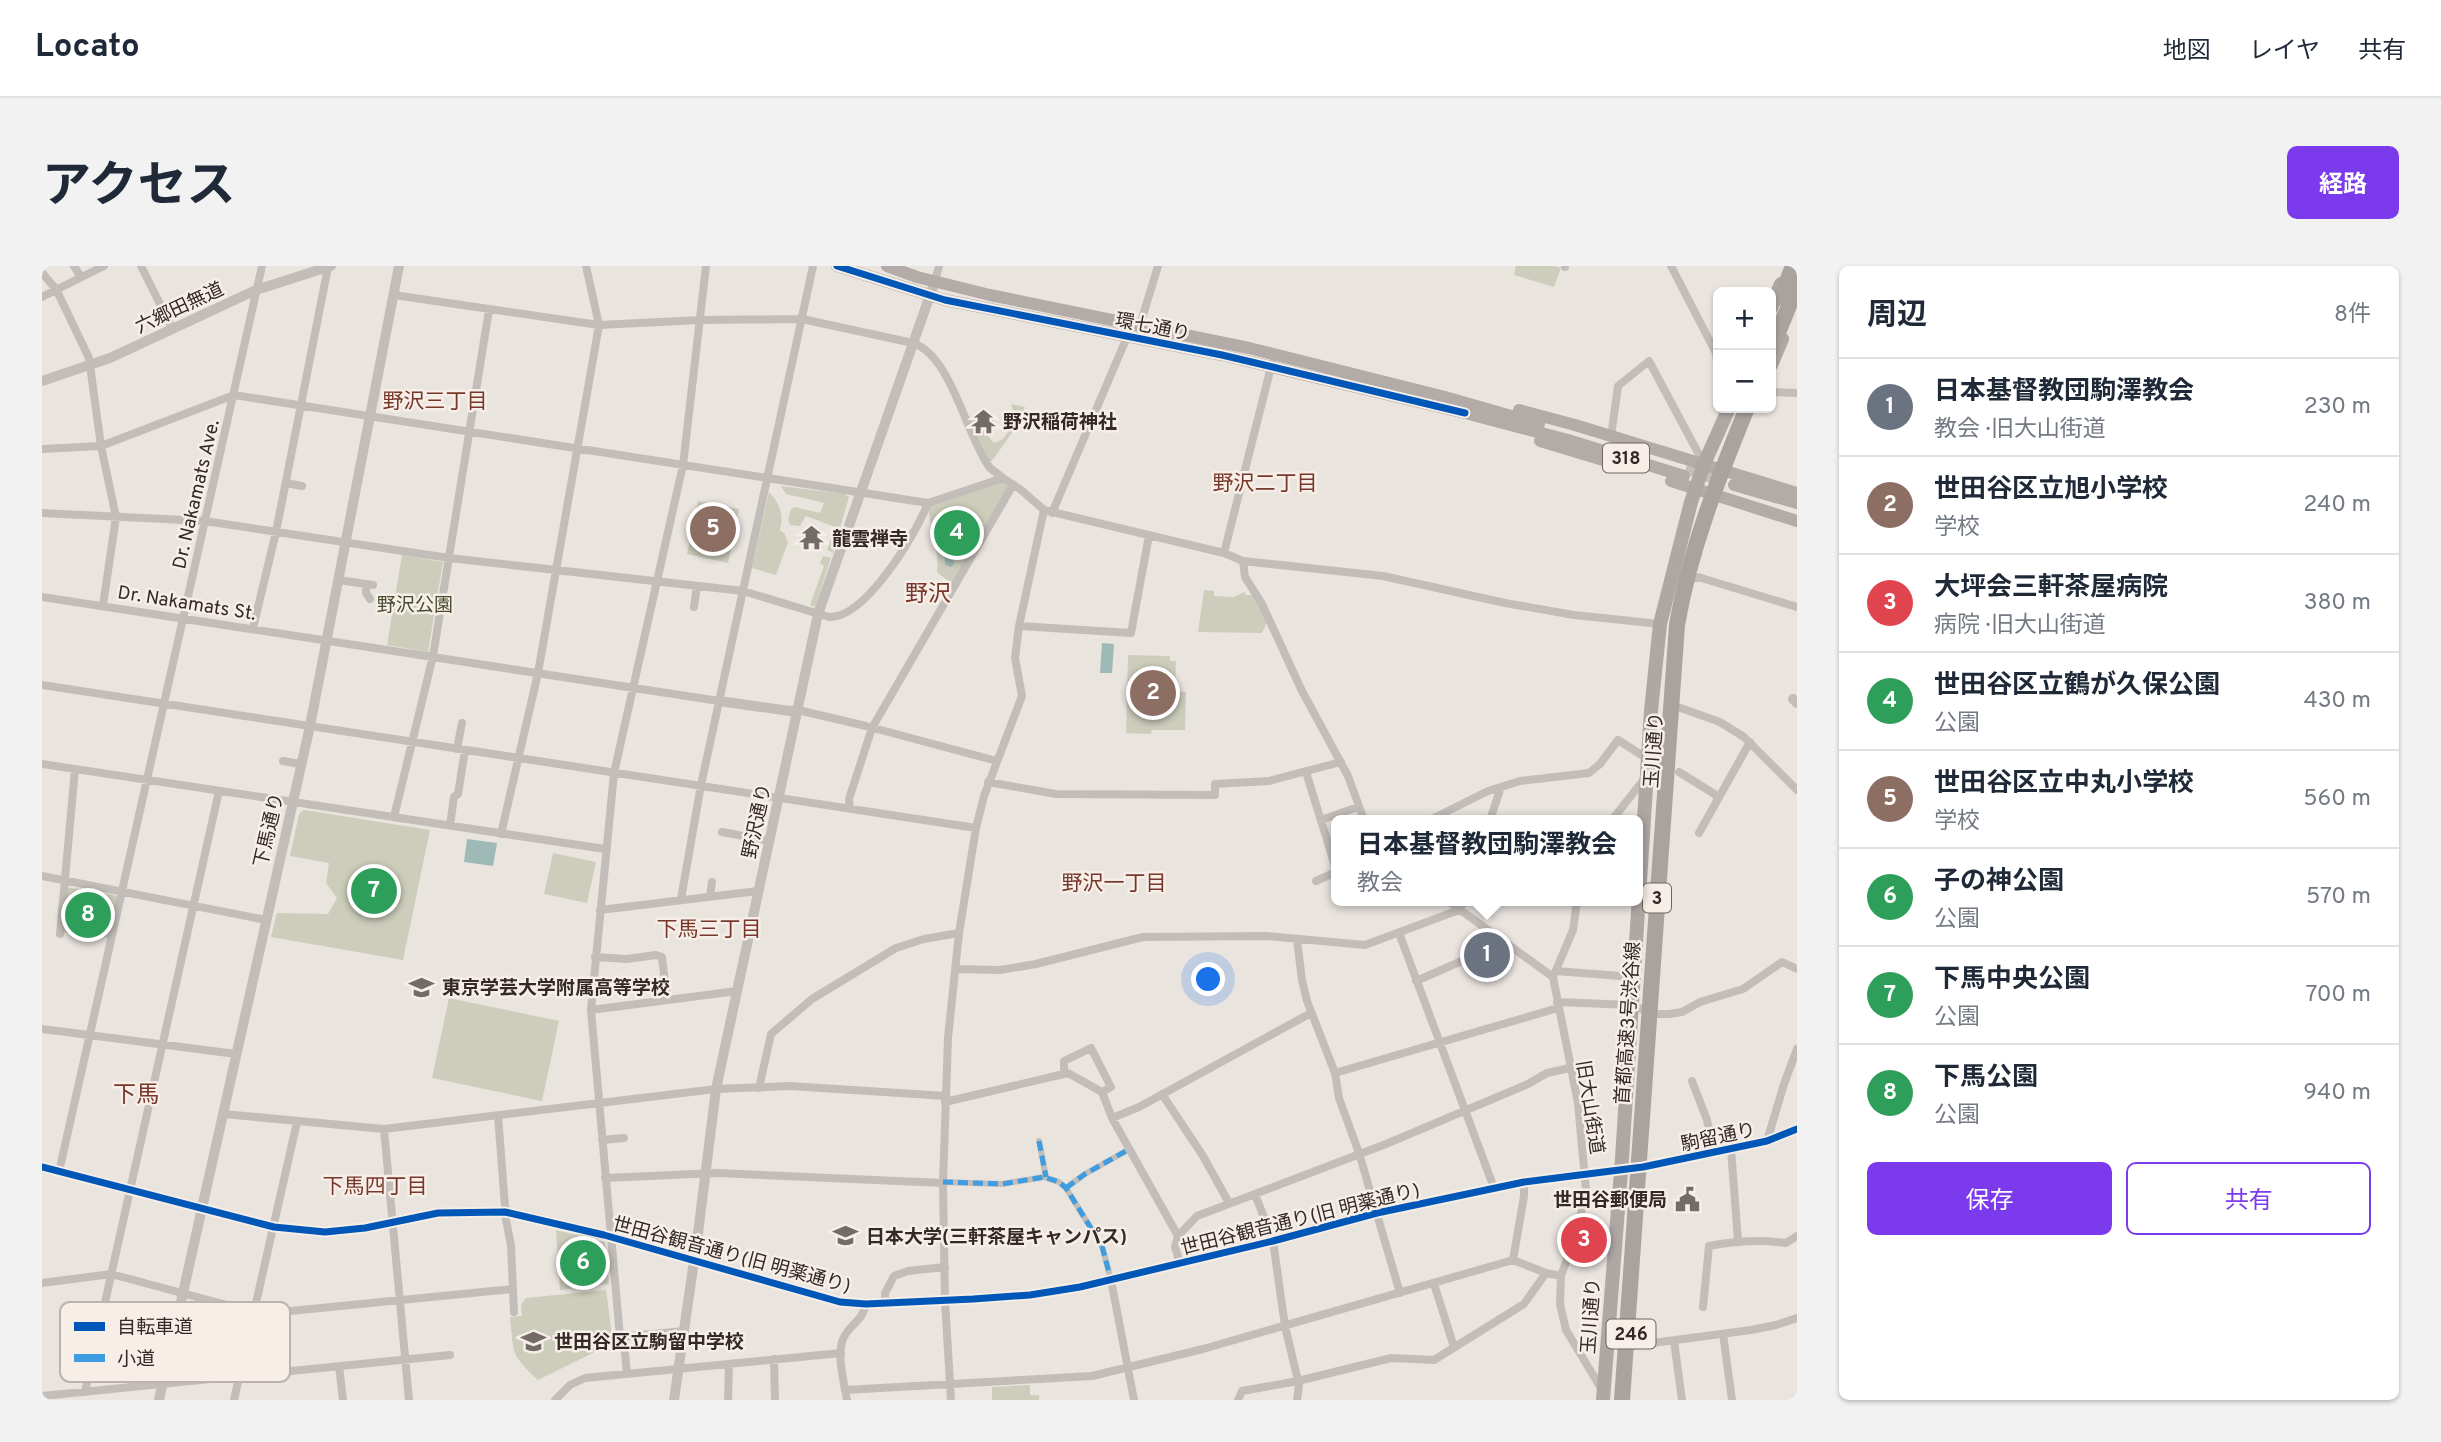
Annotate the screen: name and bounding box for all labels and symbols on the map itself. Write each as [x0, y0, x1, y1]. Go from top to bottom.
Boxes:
street label: 六郷田無道 [132, 278, 228, 340]
street label: 環七通り [1113, 309, 1192, 347]
district label: 野沢三丁目 [383, 389, 488, 416]
temple icon: 野沢稲荷神社 [969, 407, 997, 435]
place label: 野沢稲荷神社 [1003, 411, 1117, 435]
street label: Dr. Nakamats Ave. [168, 417, 226, 572]
road number: 318 [1603, 443, 1649, 472]
district label: 野沢二丁目 [1213, 471, 1318, 498]
pin: 5 [690, 503, 736, 555]
pin: 4 [934, 507, 980, 559]
temple icon: 龍雲禅寺 [798, 524, 826, 552]
place label: 龍雲禅寺 [832, 528, 908, 552]
street label: Dr. Nakamats St. [116, 581, 258, 627]
district label: 野沢 [905, 581, 951, 610]
park label: 野沢公園 [377, 594, 453, 618]
pin: 2 [1130, 667, 1176, 719]
street label: 玉川通り [1640, 711, 1670, 789]
street label: 野沢通り [738, 782, 778, 861]
street label: 下馬通り [250, 791, 290, 870]
pin: 7 [351, 865, 397, 917]
district label: 野沢一丁目 [1062, 871, 1167, 898]
road number: 3 [1643, 884, 1671, 912]
pin: 8 [65, 889, 111, 941]
district label: 下馬三丁目 [657, 917, 762, 944]
pin: 1 [1464, 929, 1510, 981]
street label: 首都高速3号渋谷線 [1611, 941, 1647, 1106]
your location [1191, 962, 1225, 996]
school or university icon: 東京学芸大学附属高等学校 [408, 973, 436, 1001]
place label: 東京学芸大学附属高等学校 [442, 977, 670, 1001]
street label: 旧大山街道 [1570, 1059, 1608, 1156]
district label: 下馬 [113, 1082, 159, 1111]
street label: 駒留通り [1679, 1118, 1758, 1158]
district label: 下馬四丁目 [323, 1174, 428, 1201]
street label: 世田谷観音通り(旧 明薬通り) [1178, 1179, 1422, 1261]
public building icon: 世田谷郵便局 [1673, 1185, 1701, 1213]
place label: 世田谷郵便局 [1553, 1189, 1667, 1213]
street label: 世田谷観音通り(旧 明薬通り) [610, 1213, 853, 1299]
pin: 3 [1561, 1214, 1607, 1266]
school or university icon: 日本大学(三軒茶屋キャンパス) [832, 1222, 860, 1250]
place label: 日本大学(三軒茶屋キャンパス) [866, 1226, 1127, 1250]
pin: 6 [560, 1237, 606, 1289]
street label: 玉川通り [1577, 1277, 1607, 1355]
legend [60, 1302, 290, 1382]
text: 自転車道 [117, 1316, 193, 1340]
road number: 246 [1606, 1320, 1656, 1349]
school or university icon: 世田谷区立駒留中学校 [520, 1327, 548, 1355]
place label: 世田谷区立駒留中学校 [554, 1331, 744, 1355]
text: 小道 [117, 1348, 155, 1372]

